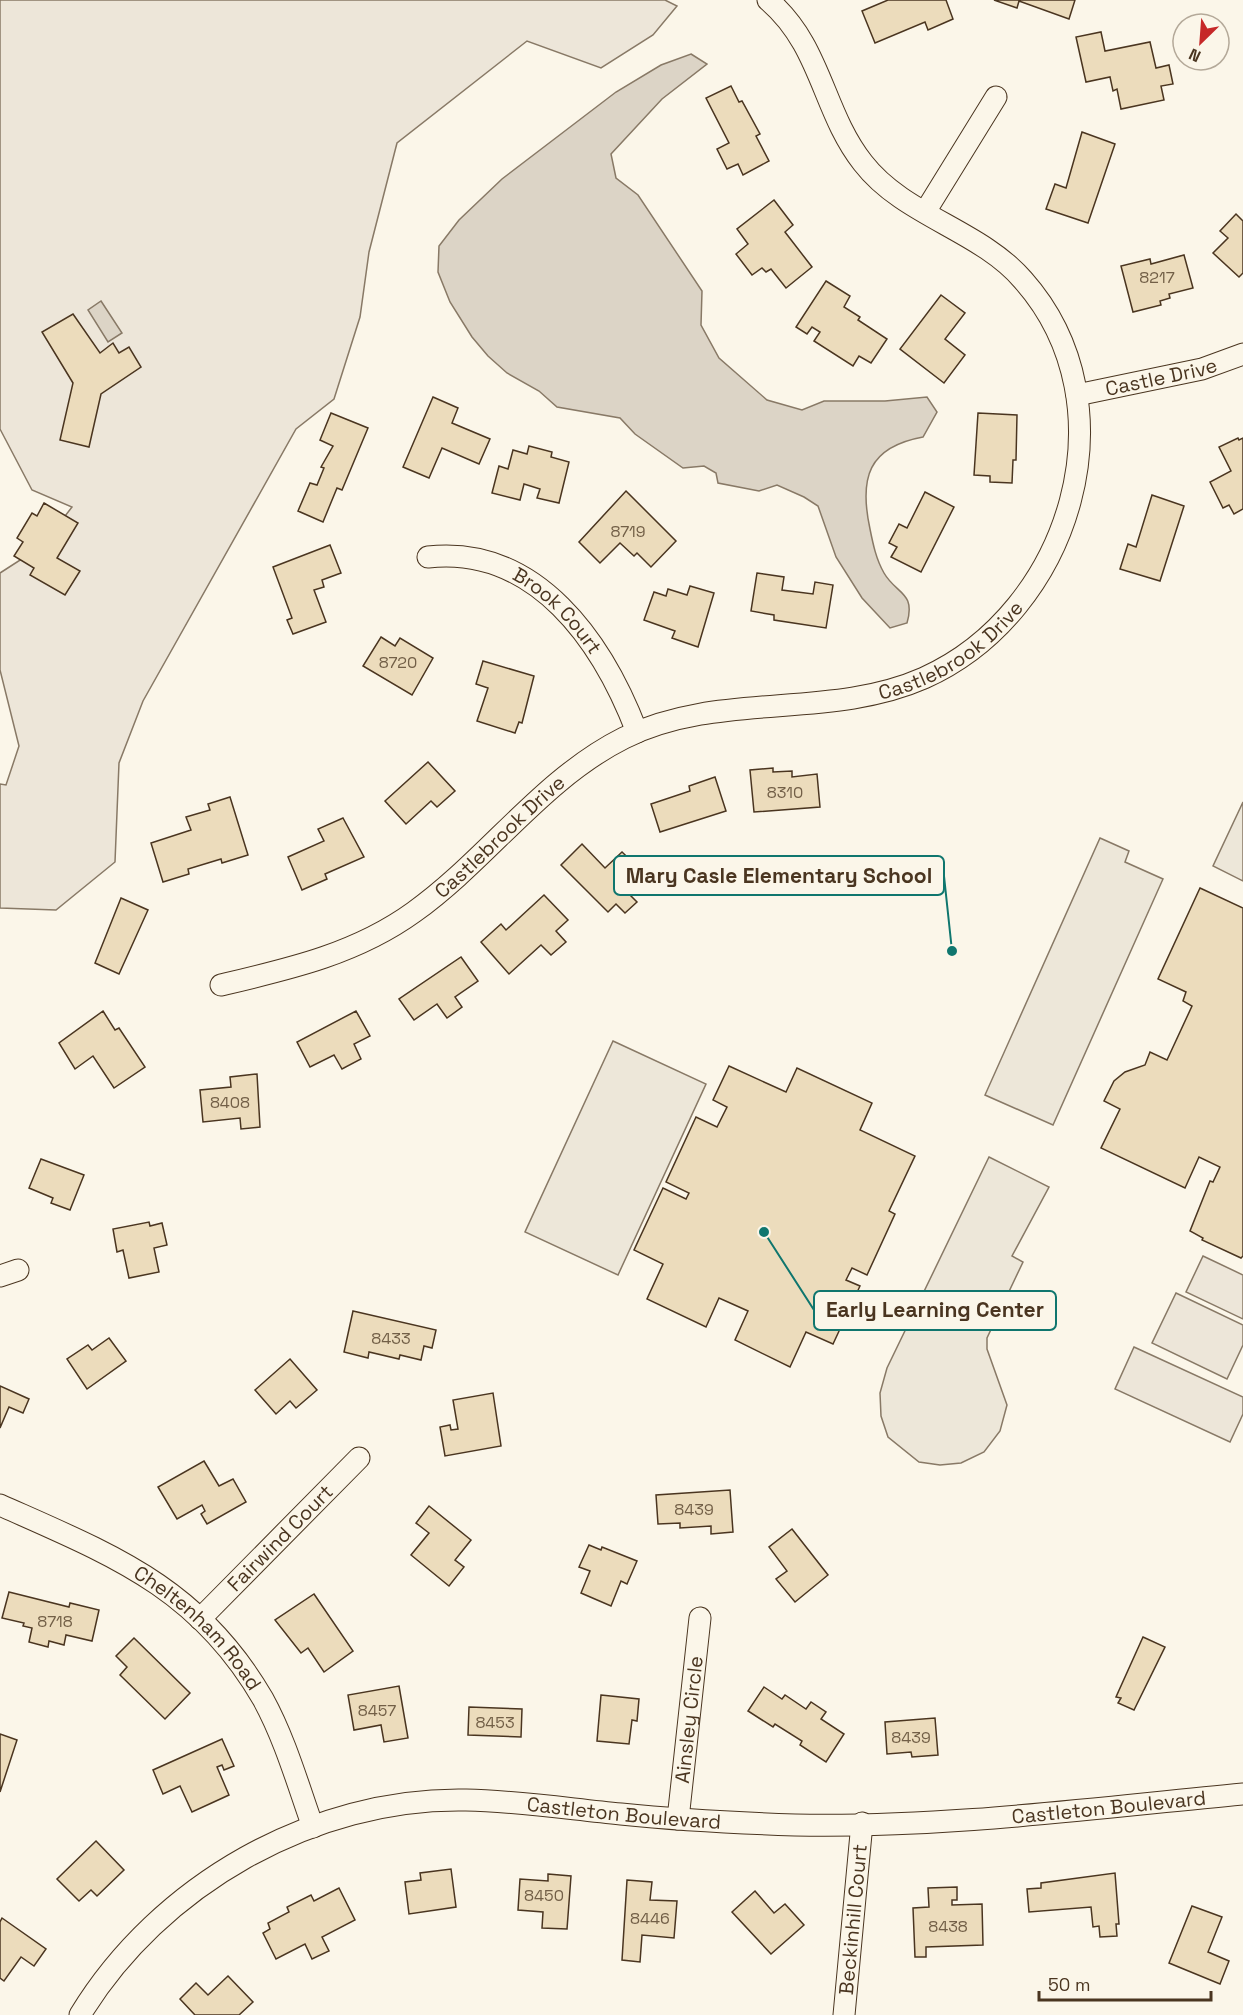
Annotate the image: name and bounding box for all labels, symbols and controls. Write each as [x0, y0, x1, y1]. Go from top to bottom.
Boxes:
north arrow [1171, 12, 1231, 72]
text: N [1186, 43, 1204, 67]
house number: 8217 [1139, 267, 1175, 288]
street label: Castle Drive [1103, 352, 1221, 402]
house number: 8719 [610, 521, 646, 542]
street label: Brook Court [508, 561, 608, 659]
street label: Castlebrook Drive [875, 595, 1029, 706]
house number: 8720 [379, 652, 417, 673]
street label: Castlebrook Drive [429, 769, 570, 904]
house number: 8310 [767, 782, 803, 803]
callout: Mary Casle Elementary School [614, 856, 944, 895]
text: Mary Casle Elementary School [626, 862, 932, 889]
house number: 8408 [210, 1092, 250, 1113]
callout: Early Learning Center [814, 1291, 1056, 1330]
text: Early Learning Center [826, 1296, 1044, 1323]
house number: 8433 [371, 1328, 411, 1349]
street label: Fairwind Court [222, 1479, 339, 1597]
house number: 8439 [674, 1499, 714, 1520]
street label: Cheltenham Road [129, 1559, 267, 1695]
house number: 8718 [37, 1611, 73, 1632]
street label: Ainsley Circle [669, 1654, 709, 1785]
house number: 8457 [358, 1700, 396, 1721]
house number: 8453 [475, 1712, 515, 1733]
house number: 8439 [891, 1727, 931, 1748]
street label: Castleton Boulevard [1011, 1785, 1207, 1829]
street label: Castleton Boulevard [526, 1791, 722, 1835]
street label: Beckinhill Court [833, 1843, 873, 1996]
house number: 8450 [524, 1885, 564, 1906]
house number: 8446 [630, 1908, 670, 1929]
house number: 8438 [928, 1916, 968, 1937]
scale bar [1039, 1964, 1212, 2002]
text: 50 m [1048, 1973, 1090, 1996]

